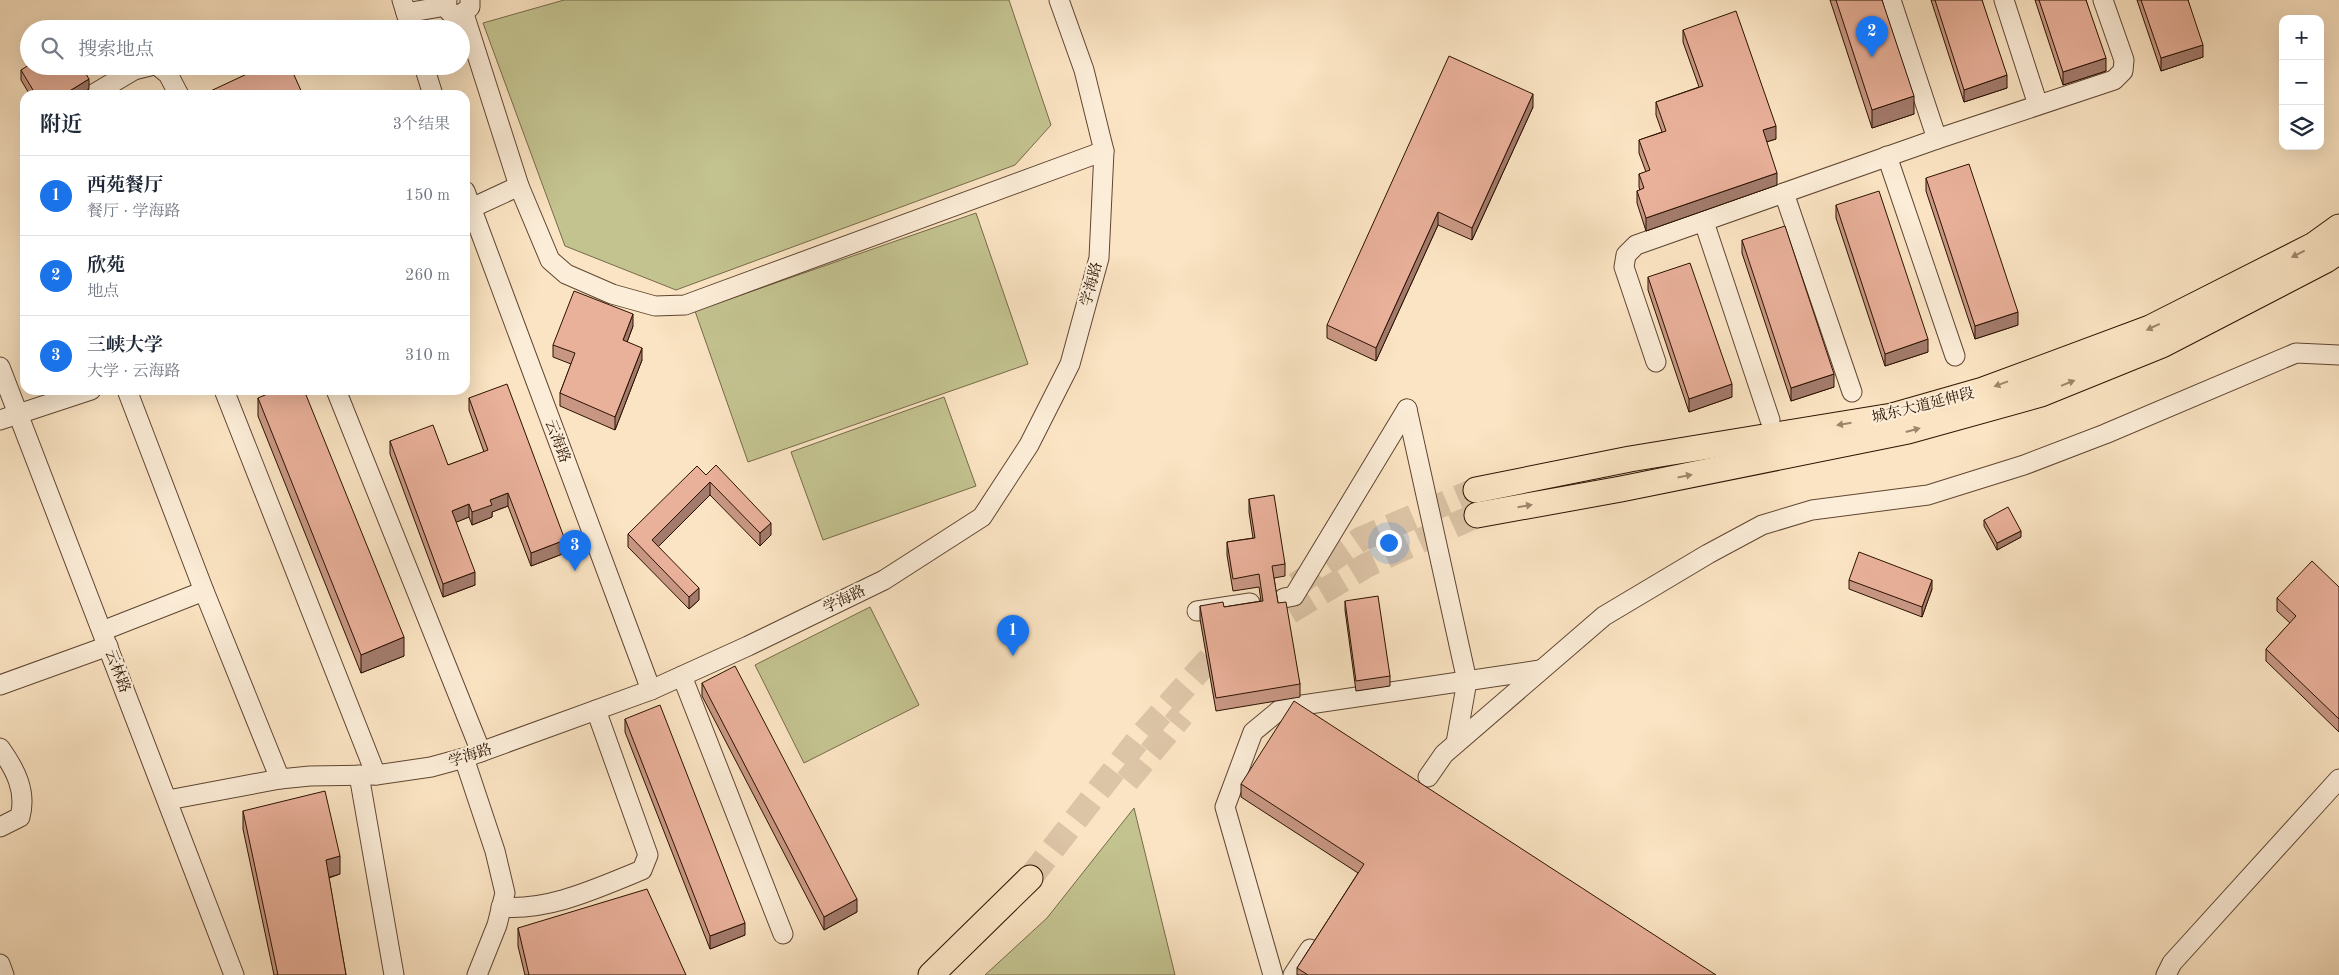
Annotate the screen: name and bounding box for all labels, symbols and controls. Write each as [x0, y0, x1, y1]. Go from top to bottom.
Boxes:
map controls [2279, 15, 2324, 150]
button: + [2279, 15, 2324, 60]
pin: 2 [1856, 16, 1888, 57]
search box [20, 20, 470, 75]
icon: search [38, 34, 66, 62]
text: 搜索地点 [78, 41, 154, 60]
button: − [2279, 60, 2324, 105]
button: layers [2279, 105, 2324, 150]
text: 附近 [40, 115, 82, 136]
text: 3个结果 [393, 117, 450, 133]
text: 西苑餐厅 [87, 177, 163, 196]
text: 1 [51, 188, 61, 204]
text: 150 m [405, 188, 450, 204]
text: 餐厅 · 学海路 [87, 204, 180, 220]
one-way arrow [2291, 249, 2306, 258]
text: 欣苑 [87, 257, 125, 276]
street label: 学海路 [1077, 260, 1106, 308]
text: 2 [51, 268, 61, 284]
text: 260 m [405, 268, 450, 284]
text: 地点 [87, 284, 119, 300]
one-way arrow [2146, 323, 2160, 331]
text: 三峡大学 [87, 337, 163, 356]
text: 3 [51, 348, 61, 364]
text: 310 m [405, 348, 450, 364]
text: 大学 · 云海路 [87, 364, 180, 380]
one-way arrow [2061, 379, 2076, 387]
one-way arrow [1994, 380, 2008, 388]
street label: 城东大道延伸段 [1870, 385, 1976, 426]
street label: 云海路 [542, 417, 574, 465]
one-way arrow [1836, 420, 1852, 428]
one-way arrow [1905, 426, 1920, 434]
one-way arrow [1677, 472, 1693, 480]
one-way arrow [1518, 502, 1534, 510]
pin: 3 [559, 530, 591, 571]
your location [1376, 530, 1402, 556]
street label: 学海路 [820, 582, 868, 617]
pin: 1 [997, 615, 1029, 656]
street label: 云林路 [102, 647, 134, 695]
street label: 学海路 [446, 740, 494, 771]

